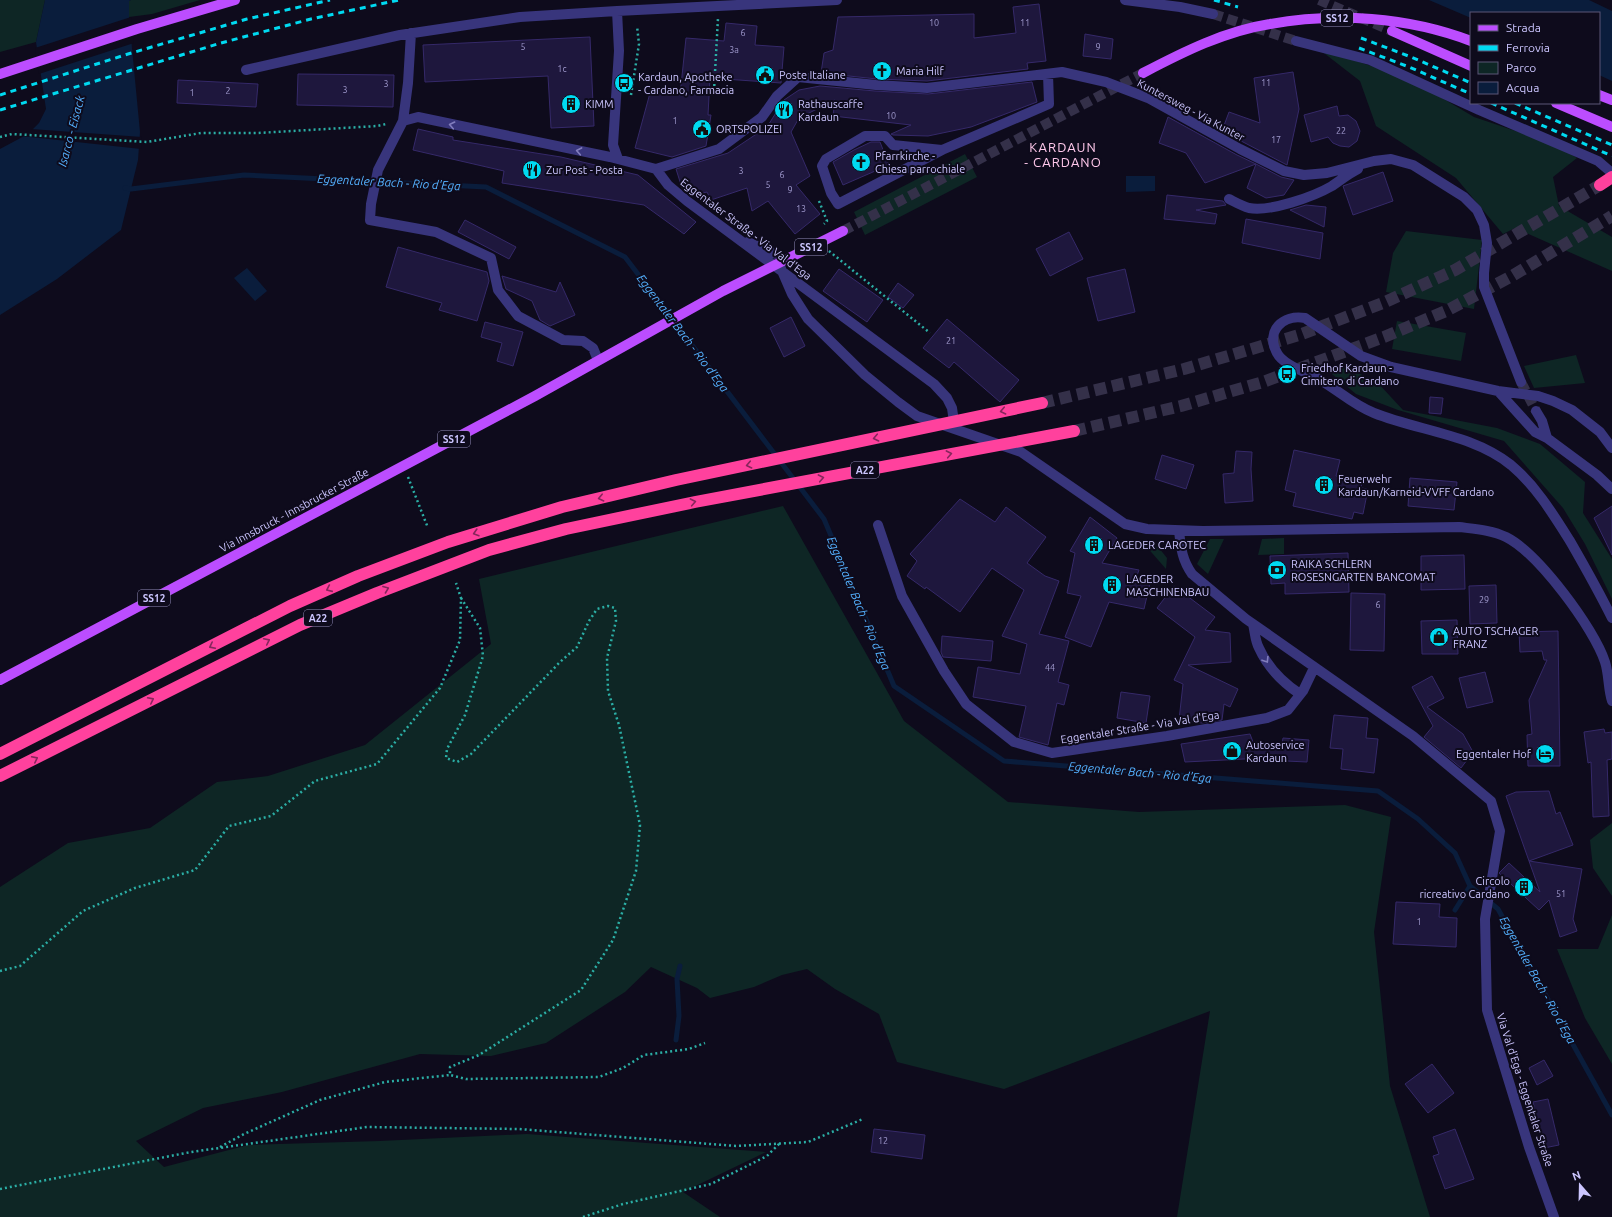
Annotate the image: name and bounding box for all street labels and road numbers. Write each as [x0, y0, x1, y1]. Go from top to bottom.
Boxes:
road number: SS12 [1321, 10, 1353, 26]
street label: Kuntersweg - Via Kunter [1135, 77, 1247, 144]
street label: Eggentaler Straße - Via Val d'Ega [678, 176, 814, 282]
road number: SS12 [795, 239, 827, 255]
road number: SS12 [438, 431, 470, 447]
road number: A22 [851, 462, 879, 478]
street label: Via Innsbruck - Innsbrucker Straße [217, 466, 371, 554]
road number: SS12 [138, 590, 170, 606]
road number: A22 [304, 610, 332, 626]
street label: Eggentaler Straße - Via Val d'Ega [1060, 709, 1220, 745]
street label: Via Val d'Ega - Eggentaler Straße [1494, 1012, 1556, 1168]

